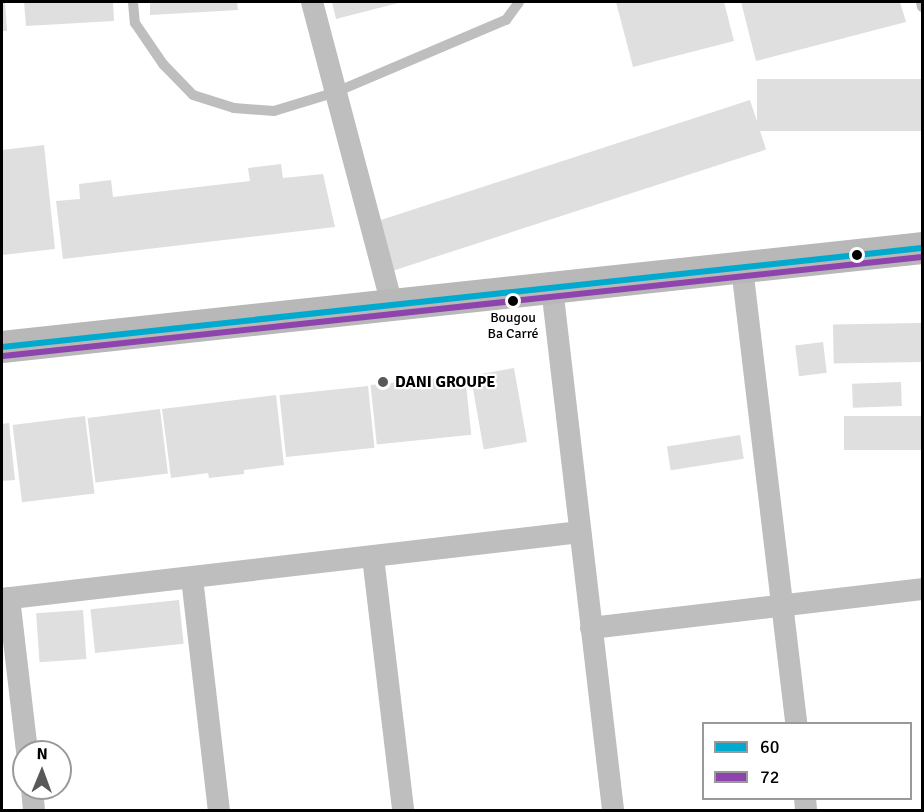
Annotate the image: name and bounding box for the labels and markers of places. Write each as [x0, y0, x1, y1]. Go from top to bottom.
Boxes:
unlabelled marker [851, 249, 863, 261]
marker: Bougou Ba Carré [507, 295, 519, 307]
place label: Bougou Ba Carré [487, 310, 539, 342]
place label: DANI GROUPE [395, 372, 496, 392]
marker: DANI GROUPE [376, 375, 390, 389]

